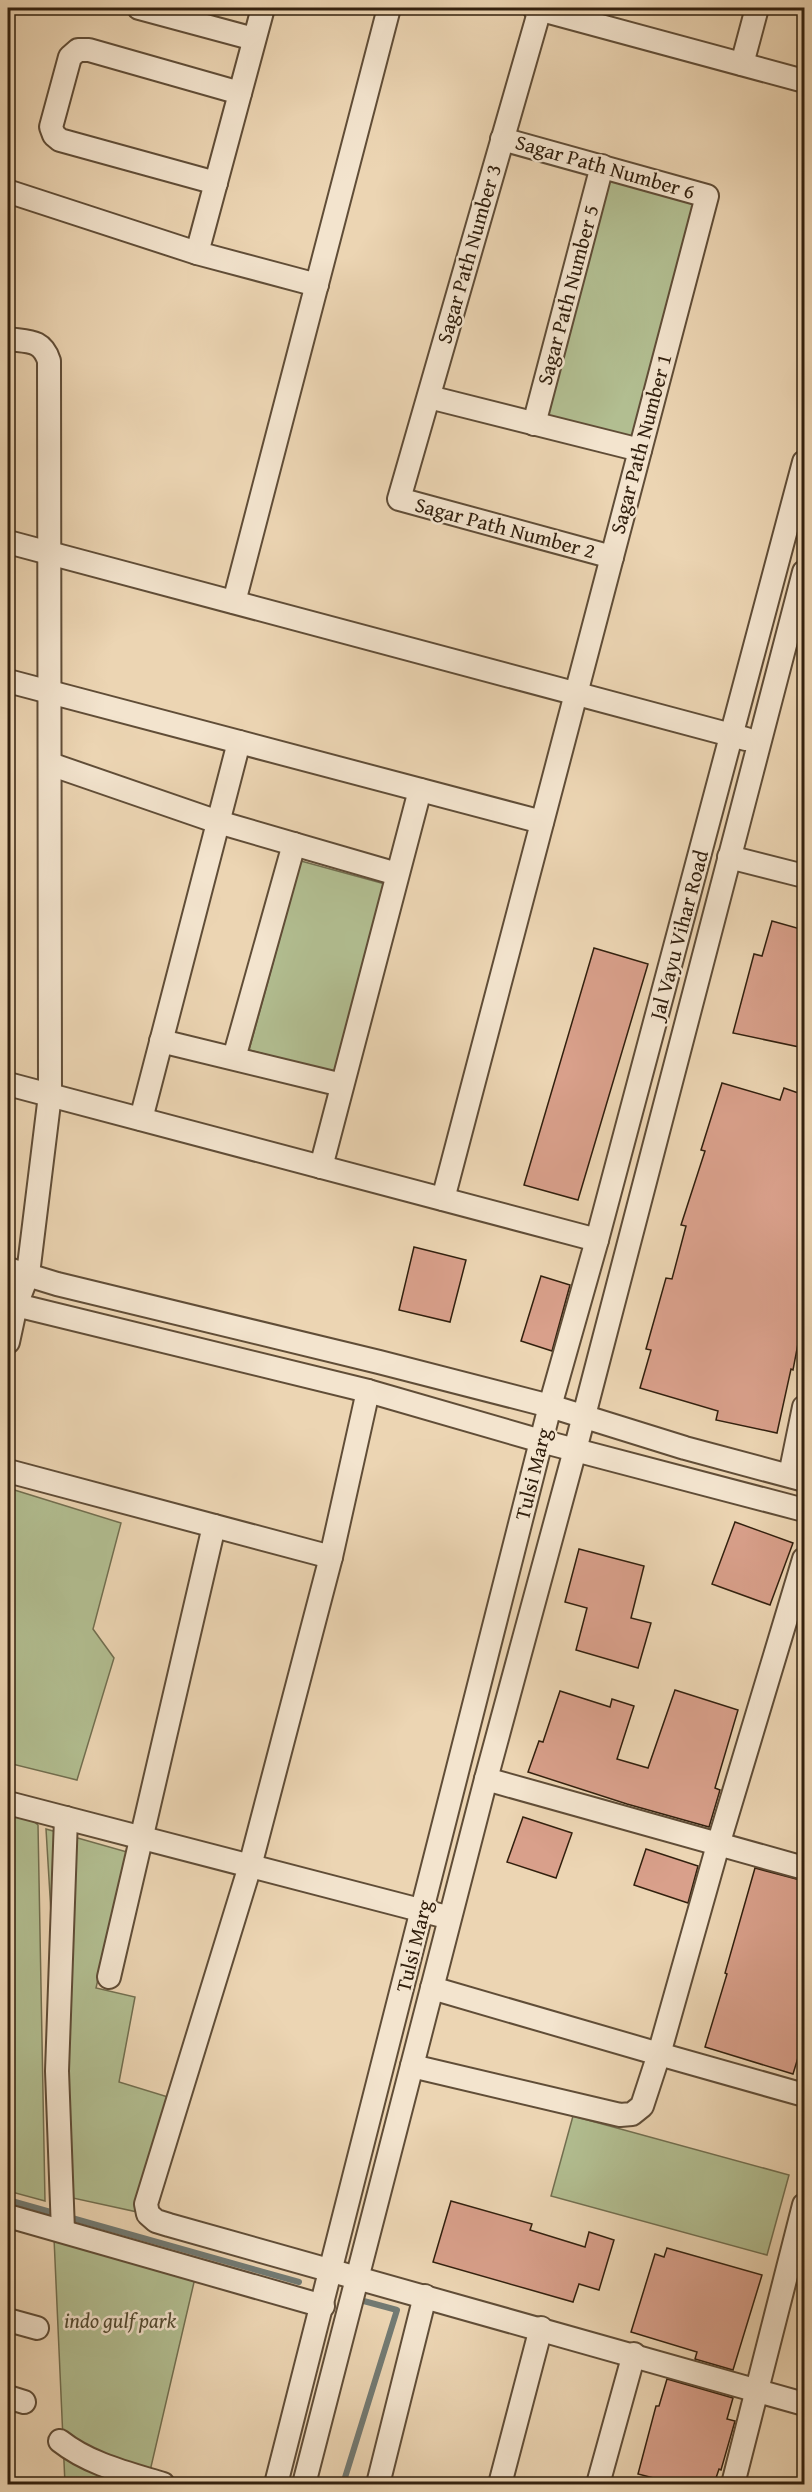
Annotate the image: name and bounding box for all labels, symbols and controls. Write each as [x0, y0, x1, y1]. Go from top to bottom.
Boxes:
street label: Sagar Path Number 6 [512, 126, 698, 207]
street label: Sagar Path Number 3 [428, 161, 509, 347]
street label: Sagar Path Number 5 [529, 201, 606, 388]
street label: Sagar Path Number 1 [602, 350, 679, 537]
street label: Sagar Path Number 2 [412, 489, 599, 566]
street label: Jal Vayu Vihar Road [640, 846, 716, 1026]
street label: Tulsi Marg [506, 1424, 559, 1523]
street label: Tulsi Marg [387, 1896, 440, 1995]
park label: indo gulf park [64, 2305, 177, 2336]

